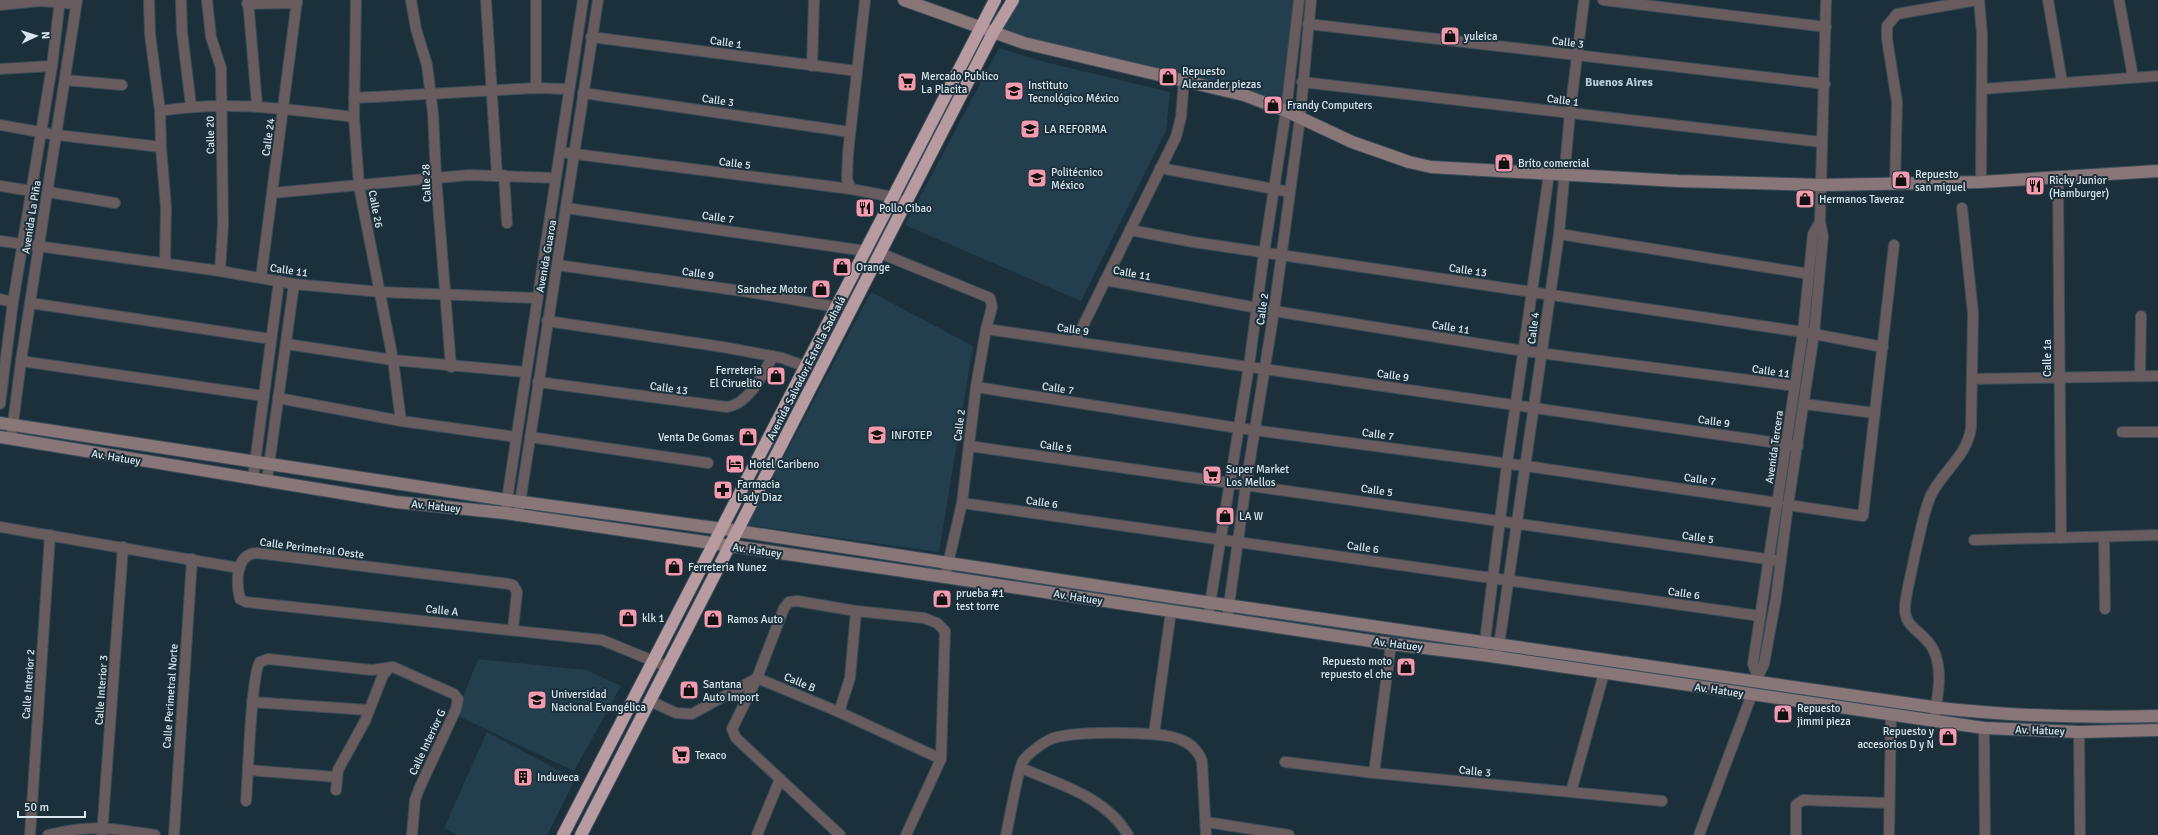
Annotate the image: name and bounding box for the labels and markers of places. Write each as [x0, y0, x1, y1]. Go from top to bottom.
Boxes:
shop icon: yuleica [1439, 25, 1461, 47]
place label: yuleica [1464, 30, 1498, 43]
place label: Repuesto Alexander piezas [1182, 65, 1261, 91]
shop icon: Repuesto Alexander piezas [1157, 66, 1179, 88]
place label: Mercado Publico La Placita [921, 70, 999, 96]
supermarket icon: Mercado Publico La Placita [896, 71, 918, 93]
place label: Instituto Tecnológico México [1028, 79, 1119, 105]
school or university icon: Instituto Tecnológico México [1003, 80, 1025, 102]
shop icon: Frandy Computers [1262, 94, 1284, 116]
place label: Frandy Computers [1287, 99, 1373, 112]
school or university icon: LA REFORMA [1019, 118, 1041, 140]
place label: LA REFORMA [1044, 123, 1107, 136]
shop icon: Bríto comercial [1493, 152, 1515, 174]
place label: Bríto comercial [1518, 157, 1590, 170]
place label: Politécnico México [1051, 166, 1103, 192]
school or university icon: Politécnico México [1026, 167, 1048, 189]
place label: Repuesto san miguel [1915, 168, 1966, 194]
shop icon: Repuesto san miguel [1890, 169, 1912, 191]
place label: Ricky Junior (Hamburger) [2049, 174, 2109, 200]
restaurant icon: Ricky Junior (Hamburger) [2024, 175, 2046, 197]
shop icon: Hermanos Taveraz [1794, 188, 1816, 210]
place label: Hermanos Taveraz [1819, 193, 1904, 206]
restaurant icon: Pollo Cibao [854, 197, 876, 219]
place label: Pollo Cibao [879, 202, 932, 215]
shop icon: Orange [831, 256, 853, 278]
place label: Orange [856, 261, 890, 274]
shop icon: Sanchez Motor [810, 278, 832, 300]
place label: Sanchez Motor [737, 283, 807, 296]
place label: Ferreteria El Ciruelito [709, 364, 762, 390]
shop icon: Ferreteria El Ciruelito [765, 365, 787, 387]
school or university icon: INFOTEP [866, 424, 888, 446]
shop icon: Venta De Gomas [737, 426, 759, 448]
place label: INFOTEP [891, 429, 932, 442]
place label: Venta De Gomas [658, 431, 734, 444]
hotel icon: Hotel Caribeno [724, 453, 746, 475]
place label: Hotel Caribeno [749, 458, 820, 471]
place label: Super Market Los Mellos [1226, 463, 1289, 489]
supermarket icon: Super Market Los Mellos [1201, 464, 1223, 486]
place label: Farmacia Lady Diaz [737, 478, 782, 504]
pharmacy icon: Farmacia Lady Diaz [712, 479, 734, 501]
shop icon: LA W [1214, 505, 1236, 527]
place label: LA W [1239, 510, 1264, 523]
shop icon: Ferreteria Nunez [663, 556, 685, 578]
place label: Ferreteria Nunez [688, 561, 767, 574]
place label: prueba #1 test torre [956, 587, 1004, 613]
shop icon: prueba #1 test torre [931, 588, 953, 610]
shop icon: klk 1 [617, 607, 639, 629]
shop icon: Ramos Auto [702, 608, 724, 630]
place label: klk 1 [642, 612, 665, 625]
place label: Ramos Auto [727, 613, 783, 626]
place label: Repuesto moto repuesto el che [1321, 655, 1392, 681]
shop icon: Repuesto moto repuesto el che [1395, 656, 1417, 678]
place label: Santana Auto Import [703, 678, 759, 704]
shop icon: Santana Auto Import [678, 679, 700, 701]
place label: Universidad Nacional Evangélica [551, 688, 647, 714]
school or university icon: Universidad Nacional Evangélica [526, 689, 548, 711]
place label: Repuesto jimmi pieza [1797, 702, 1851, 728]
shop icon: Repuesto jimmi pieza [1772, 703, 1794, 725]
place label: Repuesto y accesorios D y N [1857, 725, 1935, 751]
shop icon: Repuesto y accesorios D y N [1937, 726, 1959, 748]
supermarket icon: Texaco [670, 744, 692, 766]
place label: Texaco [695, 749, 727, 762]
building icon: Induveca [512, 766, 534, 788]
place label: Induveca [537, 771, 580, 784]

